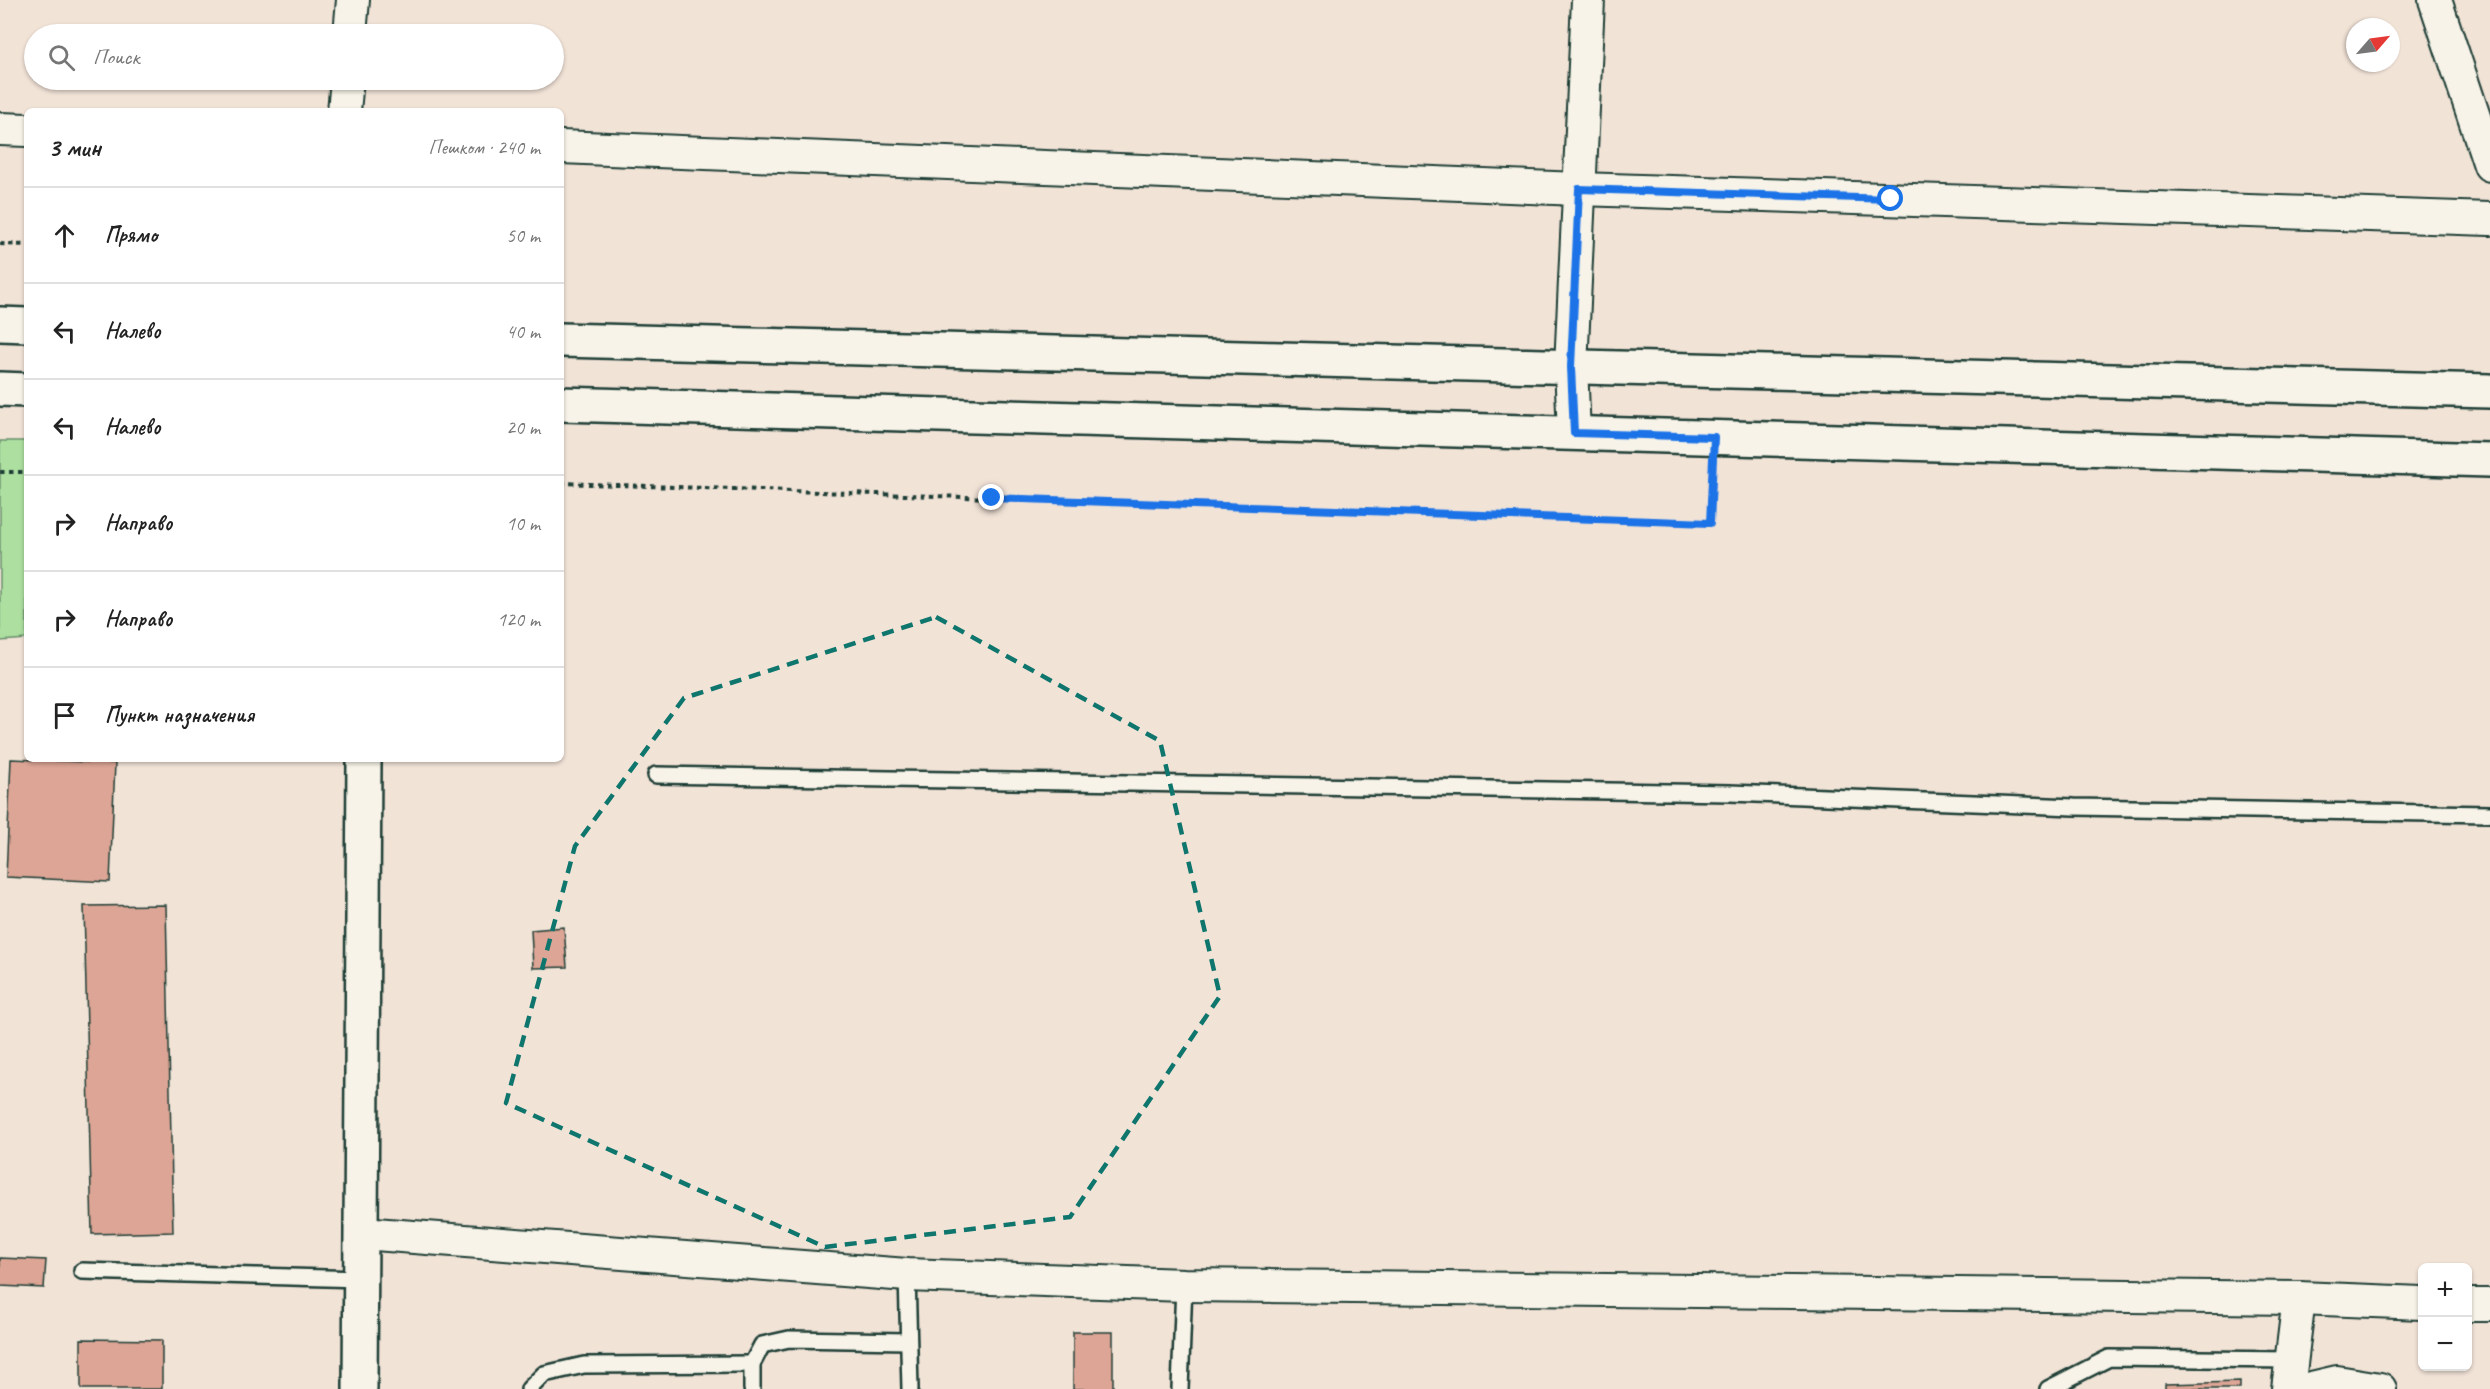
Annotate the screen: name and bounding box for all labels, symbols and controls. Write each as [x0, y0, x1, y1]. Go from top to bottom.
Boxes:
north arrow [2346, 18, 2400, 72]
search box [24, 24, 564, 90]
icon: search [45, 41, 78, 74]
text: Поиск [93, 43, 139, 71]
text: 3 мин [48, 131, 101, 164]
text: Пешком · 240 m [428, 135, 540, 160]
route start [1877, 185, 1903, 211]
icon: ahead [48, 219, 81, 252]
text: Прямо [105, 221, 157, 249]
text: 50 m [506, 223, 540, 248]
icon: left [48, 315, 81, 348]
text: Налево [105, 317, 161, 345]
text: 40 m [506, 319, 540, 344]
icon: left [48, 411, 81, 444]
text: Налево [105, 413, 161, 441]
text: 20 m [506, 415, 540, 440]
route end [978, 484, 1004, 510]
icon: right [48, 507, 81, 540]
text: Направо [105, 509, 172, 537]
text: 10 m [506, 511, 540, 536]
icon: right [48, 603, 81, 636]
text: Направо [105, 605, 172, 633]
text: 120 m [497, 607, 540, 632]
icon: arrive [48, 699, 81, 732]
text: Пункт назначения [105, 701, 254, 729]
map controls [2418, 1263, 2472, 1371]
button: + [2418, 1263, 2472, 1317]
button: − [2418, 1317, 2472, 1371]

